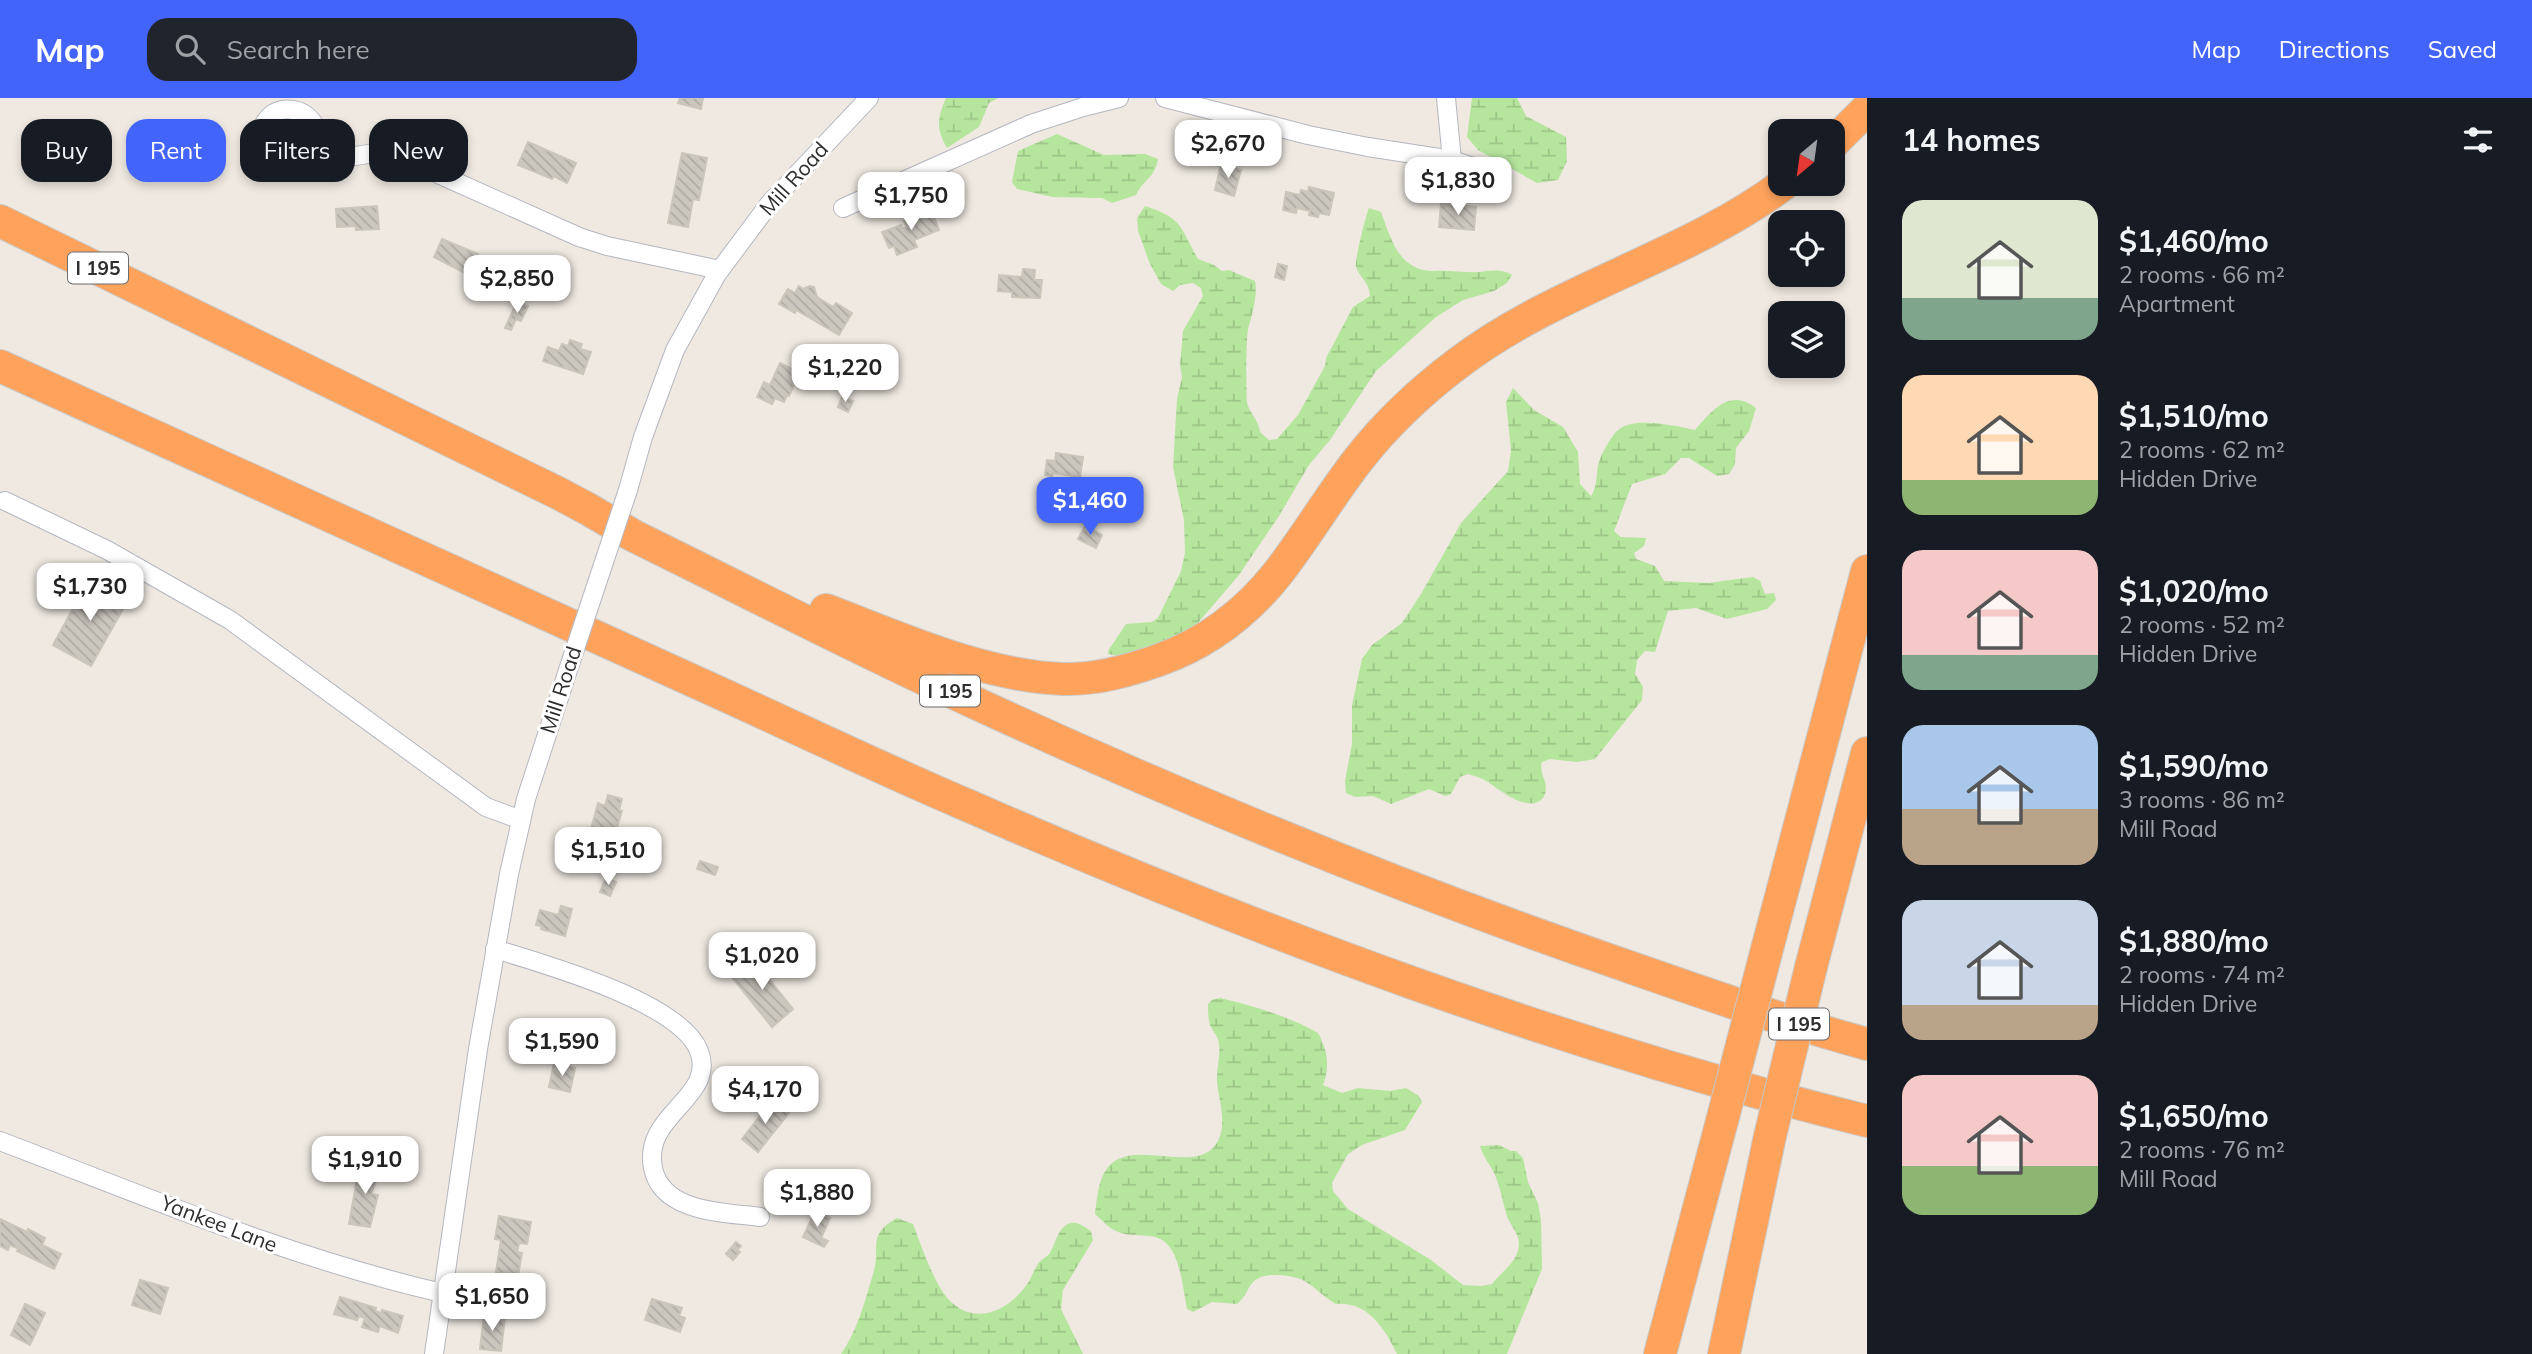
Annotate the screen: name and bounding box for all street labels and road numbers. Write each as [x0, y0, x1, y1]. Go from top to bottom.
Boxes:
street label: Mill Road [753, 136, 833, 220]
road number: I 195 [68, 252, 128, 284]
street label: Mill Road [534, 643, 586, 736]
road number: I 195 [920, 676, 980, 706]
road number: I 195 [1769, 1008, 1829, 1040]
street label: Yankee Lane [156, 1189, 281, 1257]

